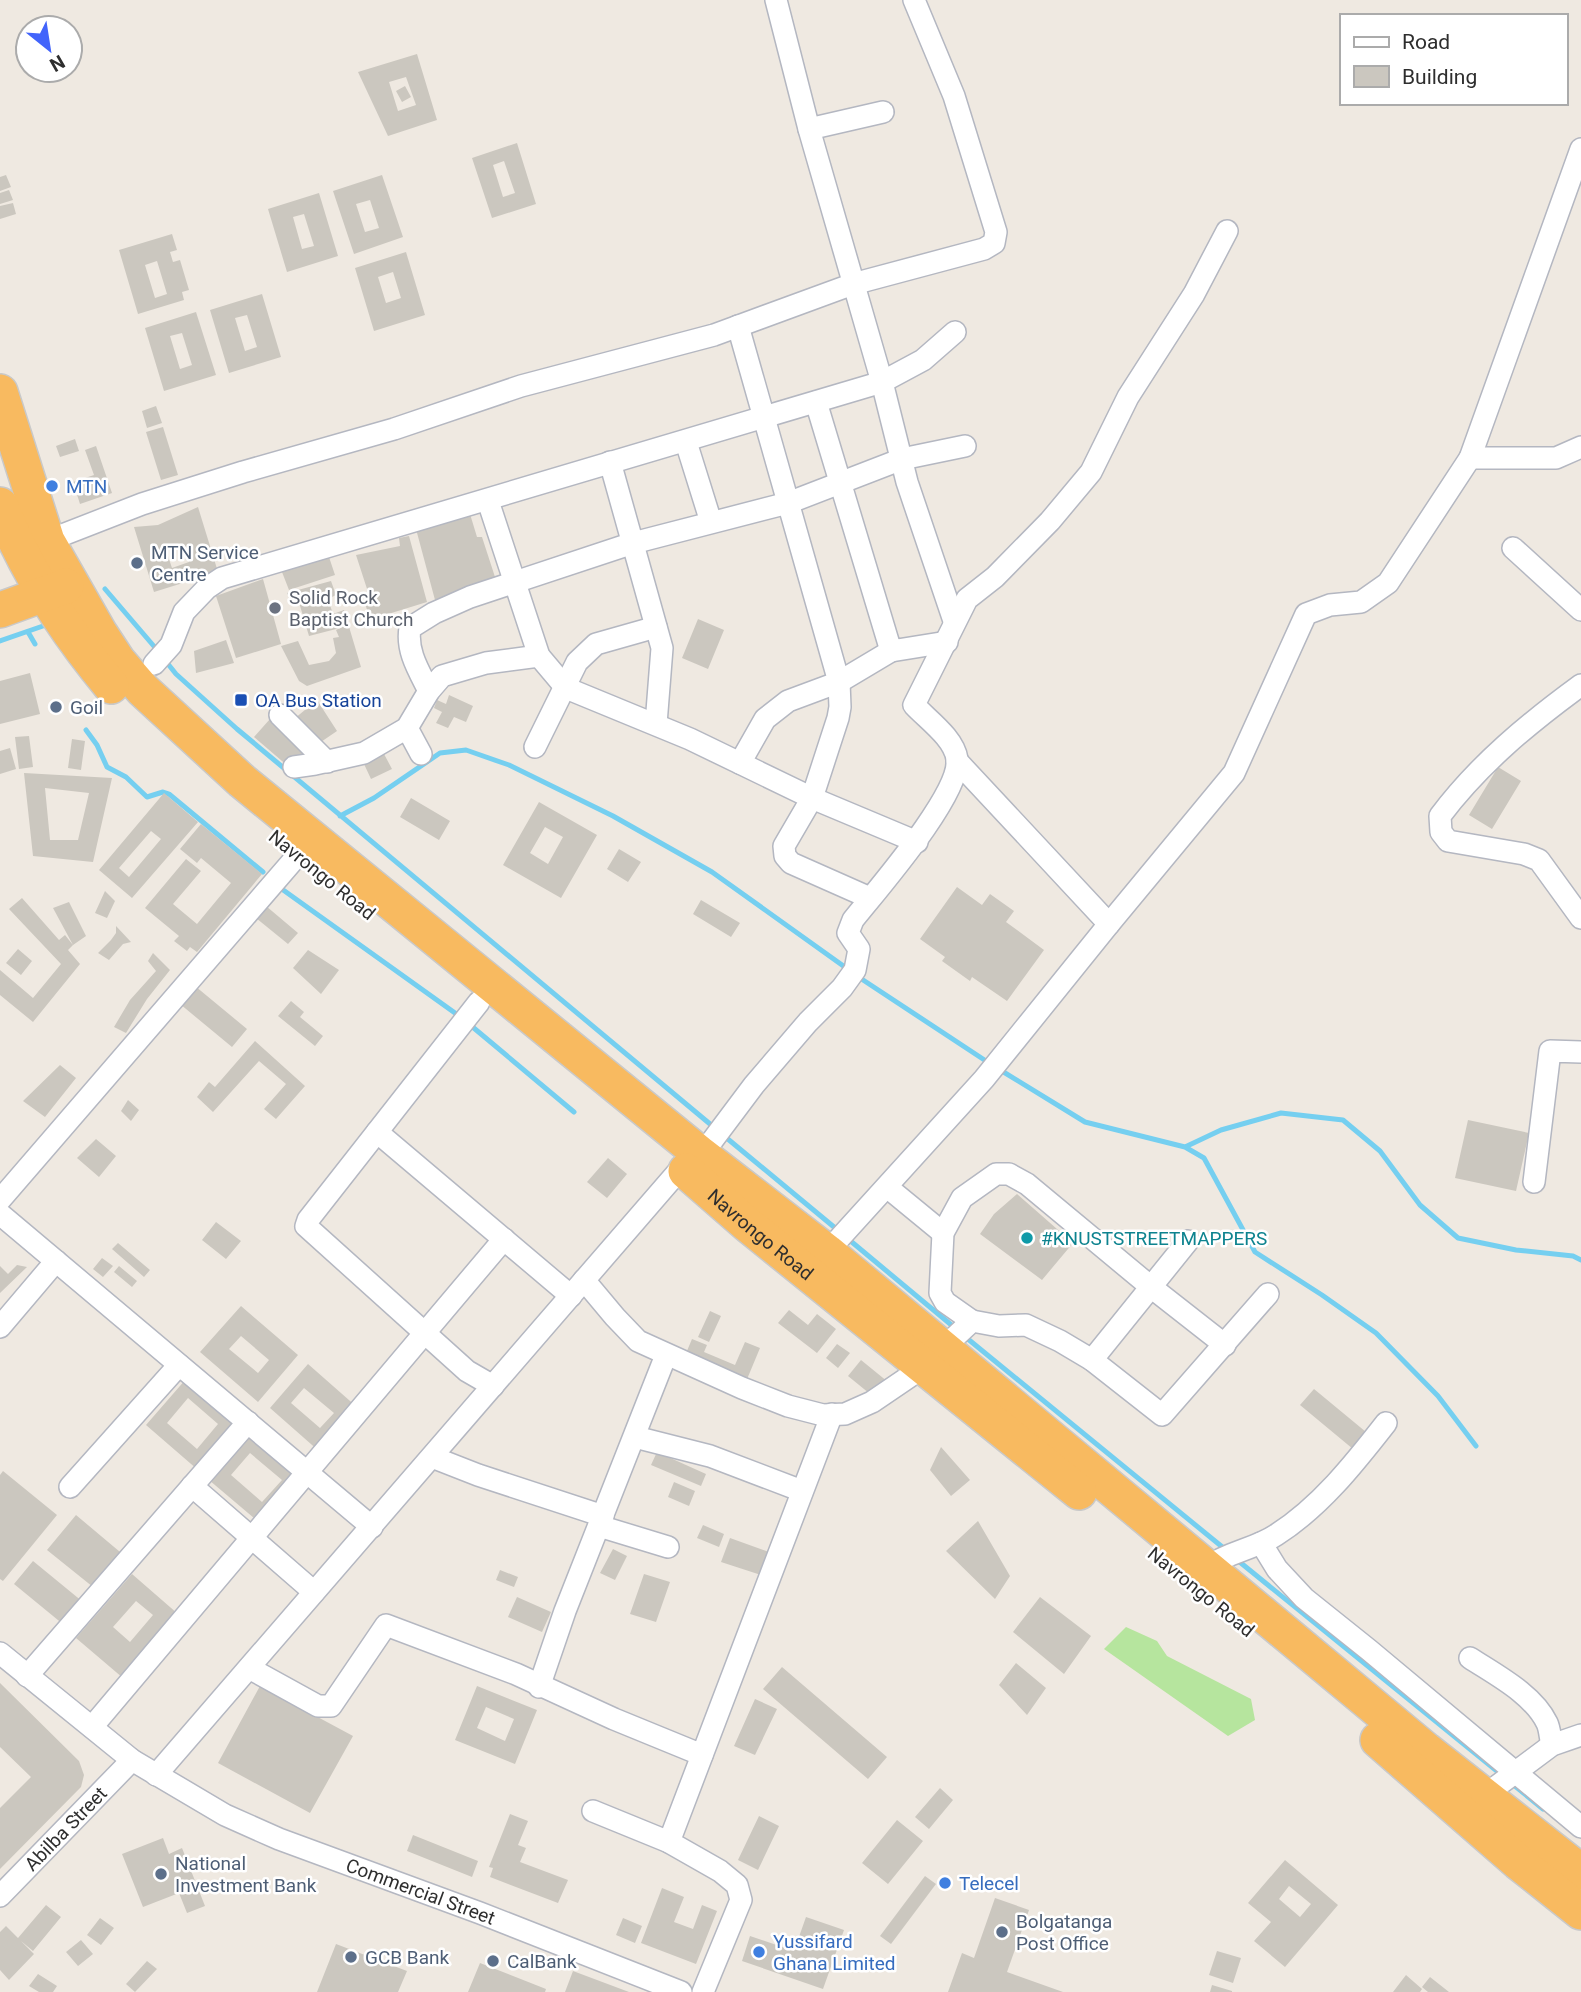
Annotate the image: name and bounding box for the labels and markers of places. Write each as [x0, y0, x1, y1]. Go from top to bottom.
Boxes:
place label: MTN [66, 475, 107, 498]
marker: MTN [44, 478, 60, 494]
place label: MTN Service Centre [151, 541, 259, 586]
marker: MTN Service Centre [129, 555, 145, 571]
place label: Solid Rock Baptist Church [289, 586, 413, 631]
marker: Solid Rock Baptist Church [267, 600, 283, 616]
place label: OA Bus Station [255, 689, 382, 712]
marker: OA Bus Station [233, 692, 249, 708]
place label: Goil [70, 696, 103, 719]
marker: Goil [48, 699, 64, 715]
place label: #KNUSTSTREETMAPPERS [1041, 1227, 1267, 1250]
marker: #KNUSTSTREETMAPPERS [1019, 1230, 1035, 1246]
place label: National Investment Bank [175, 1852, 317, 1897]
marker: National Investment Bank [153, 1866, 169, 1882]
place label: Telecel [959, 1872, 1019, 1895]
marker: Telecel [937, 1875, 953, 1891]
place label: Bolgatanga Post Office [1016, 1910, 1112, 1955]
marker: Bolgatanga Post Office [994, 1924, 1010, 1940]
place label: Yussifard Ghana Limited [773, 1930, 895, 1975]
marker: Yussifard Ghana Limited [751, 1944, 767, 1960]
place label: GCB Bank [365, 1946, 450, 1969]
marker: GCB Bank [343, 1949, 359, 1965]
place label: CalBank [507, 1950, 577, 1973]
marker: CalBank [485, 1953, 501, 1969]

